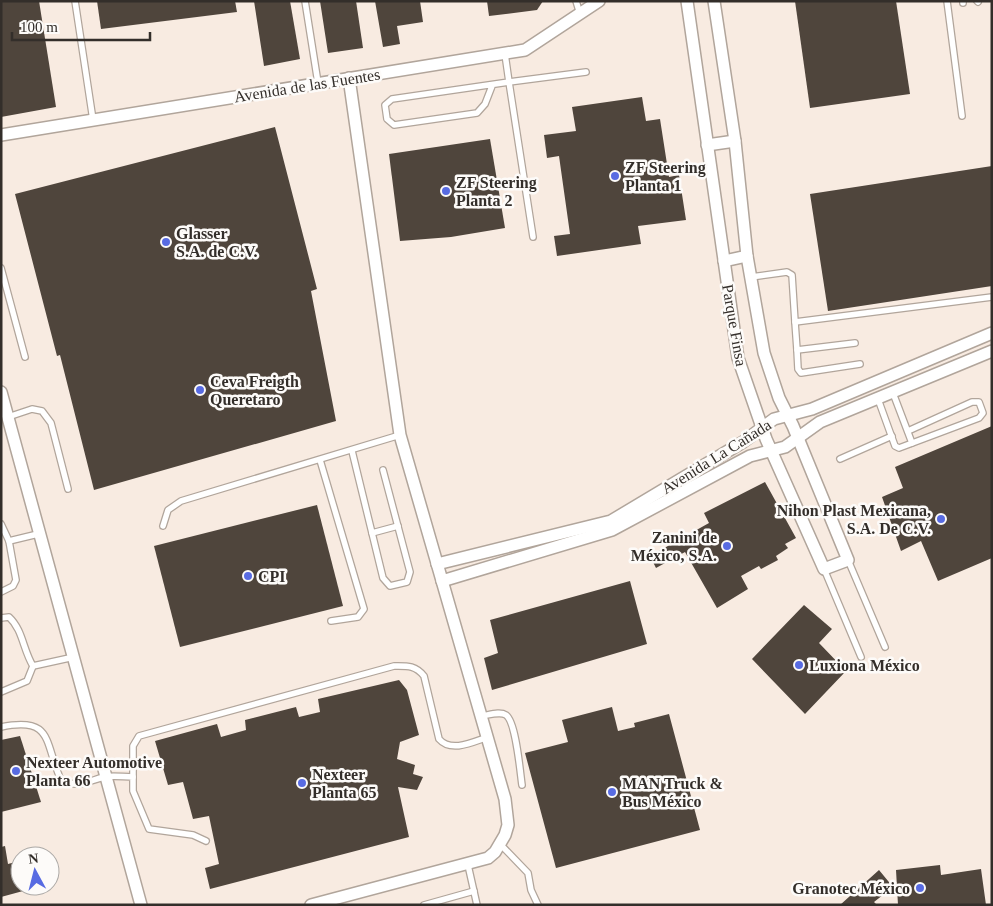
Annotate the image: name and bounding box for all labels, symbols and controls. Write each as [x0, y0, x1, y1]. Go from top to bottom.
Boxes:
scale bar [12, 10, 150, 42]
text: 100 m [20, 19, 58, 35]
street label: Avenida de las Fuentes [233, 66, 381, 105]
place label: ZF Steering Planta 1 [625, 159, 706, 194]
marker: ZF Steering Planta 1 [609, 170, 621, 182]
place label: ZF Steering Planta 2 [456, 174, 537, 209]
marker: ZF Steering Planta 2 [440, 185, 452, 197]
place label: Glasser S.A. de C.V. [176, 225, 258, 260]
marker: Glasser S.A. de C.V. [160, 236, 172, 248]
street label: Parque Finsa [718, 283, 750, 368]
place label: Ceva Freigth Queretaro [210, 373, 299, 408]
marker: Ceva Freigth Queretaro [194, 384, 206, 396]
street label: Avenida La Cañada [658, 416, 774, 497]
place label: Nihon Plast Mexicana, S.A. De C.V. [777, 502, 931, 537]
marker: Nihon Plast Mexicana, S.A. De C.V. [935, 513, 947, 525]
place label: Zanini de México, S.A. [631, 529, 717, 564]
marker: Zanini de México, S.A. [721, 540, 733, 552]
place label: CPI [258, 568, 286, 585]
marker: CPI [242, 570, 254, 582]
place label: Luxiona México [809, 657, 920, 674]
marker: Luxiona México [793, 659, 805, 671]
place label: Nexteer Automotive Planta 66 [26, 754, 162, 789]
marker: Nexteer Automotive Planta 66 [10, 765, 22, 777]
place label: Nexteer Planta 65 [312, 766, 376, 801]
place label: MAN Truck & Bus México [622, 775, 723, 810]
marker: Nexteer Planta 65 [296, 777, 308, 789]
marker: MAN Truck & Bus México [606, 786, 618, 798]
north arrow [10, 846, 60, 896]
text: N [28, 851, 39, 867]
place label: Granotec México [792, 880, 910, 897]
marker: Granotec México [914, 882, 926, 894]

